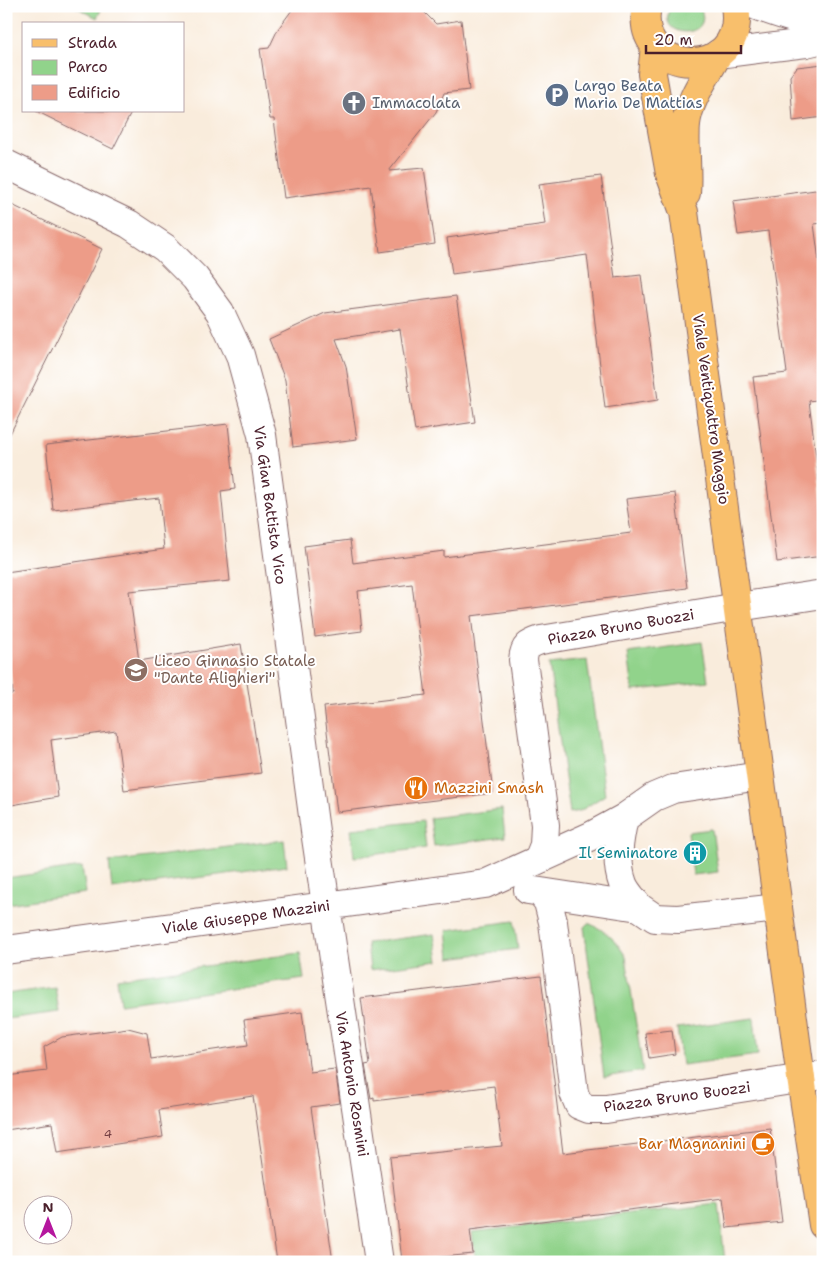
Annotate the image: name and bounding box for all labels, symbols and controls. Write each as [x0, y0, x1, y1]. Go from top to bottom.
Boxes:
legend [22, 22, 185, 112]
scale bar [646, 22, 742, 54]
text: 20 m [654, 30, 693, 50]
text: Strada [68, 33, 117, 53]
text: Parco [68, 57, 108, 77]
place label: Largo Beata Maria De Mattias [574, 76, 703, 113]
parking icon: Largo Beata Maria De Mattias [544, 82, 570, 108]
text: Edificio [68, 83, 120, 103]
church icon: Immacolata [341, 90, 367, 116]
place label: Immacolata [372, 93, 461, 113]
street label: Viale Ventiquattro Maggio [688, 312, 734, 506]
street label: Via Gian Battista Vico [249, 424, 291, 586]
street label: Piazza Bruno Buozzi [546, 604, 696, 650]
place label: Liceo Ginnasio Statale "Dante Alighieri" [154, 651, 316, 688]
school or university icon: Liceo Ginnasio Statale "Dante Alighieri" [123, 657, 149, 683]
restaurant icon: Mazzini Smash [403, 775, 429, 801]
place label: Mazzini Smash [434, 778, 544, 798]
building icon: Il Seminatore [682, 840, 708, 866]
place label: Il Seminatore [579, 843, 678, 863]
street label: Viale Giuseppe Mazzini [161, 895, 331, 939]
street label: Via Antonio Rosmini [331, 1010, 373, 1158]
street label: Piazza Bruno Buozzi [602, 1077, 752, 1117]
house number: 4 [104, 1126, 112, 1142]
cafe icon: Bar Magnanini [750, 1131, 776, 1157]
place label: Bar Magnanini [638, 1134, 746, 1154]
north arrow [22, 1196, 72, 1246]
text: N [42, 1198, 54, 1216]

